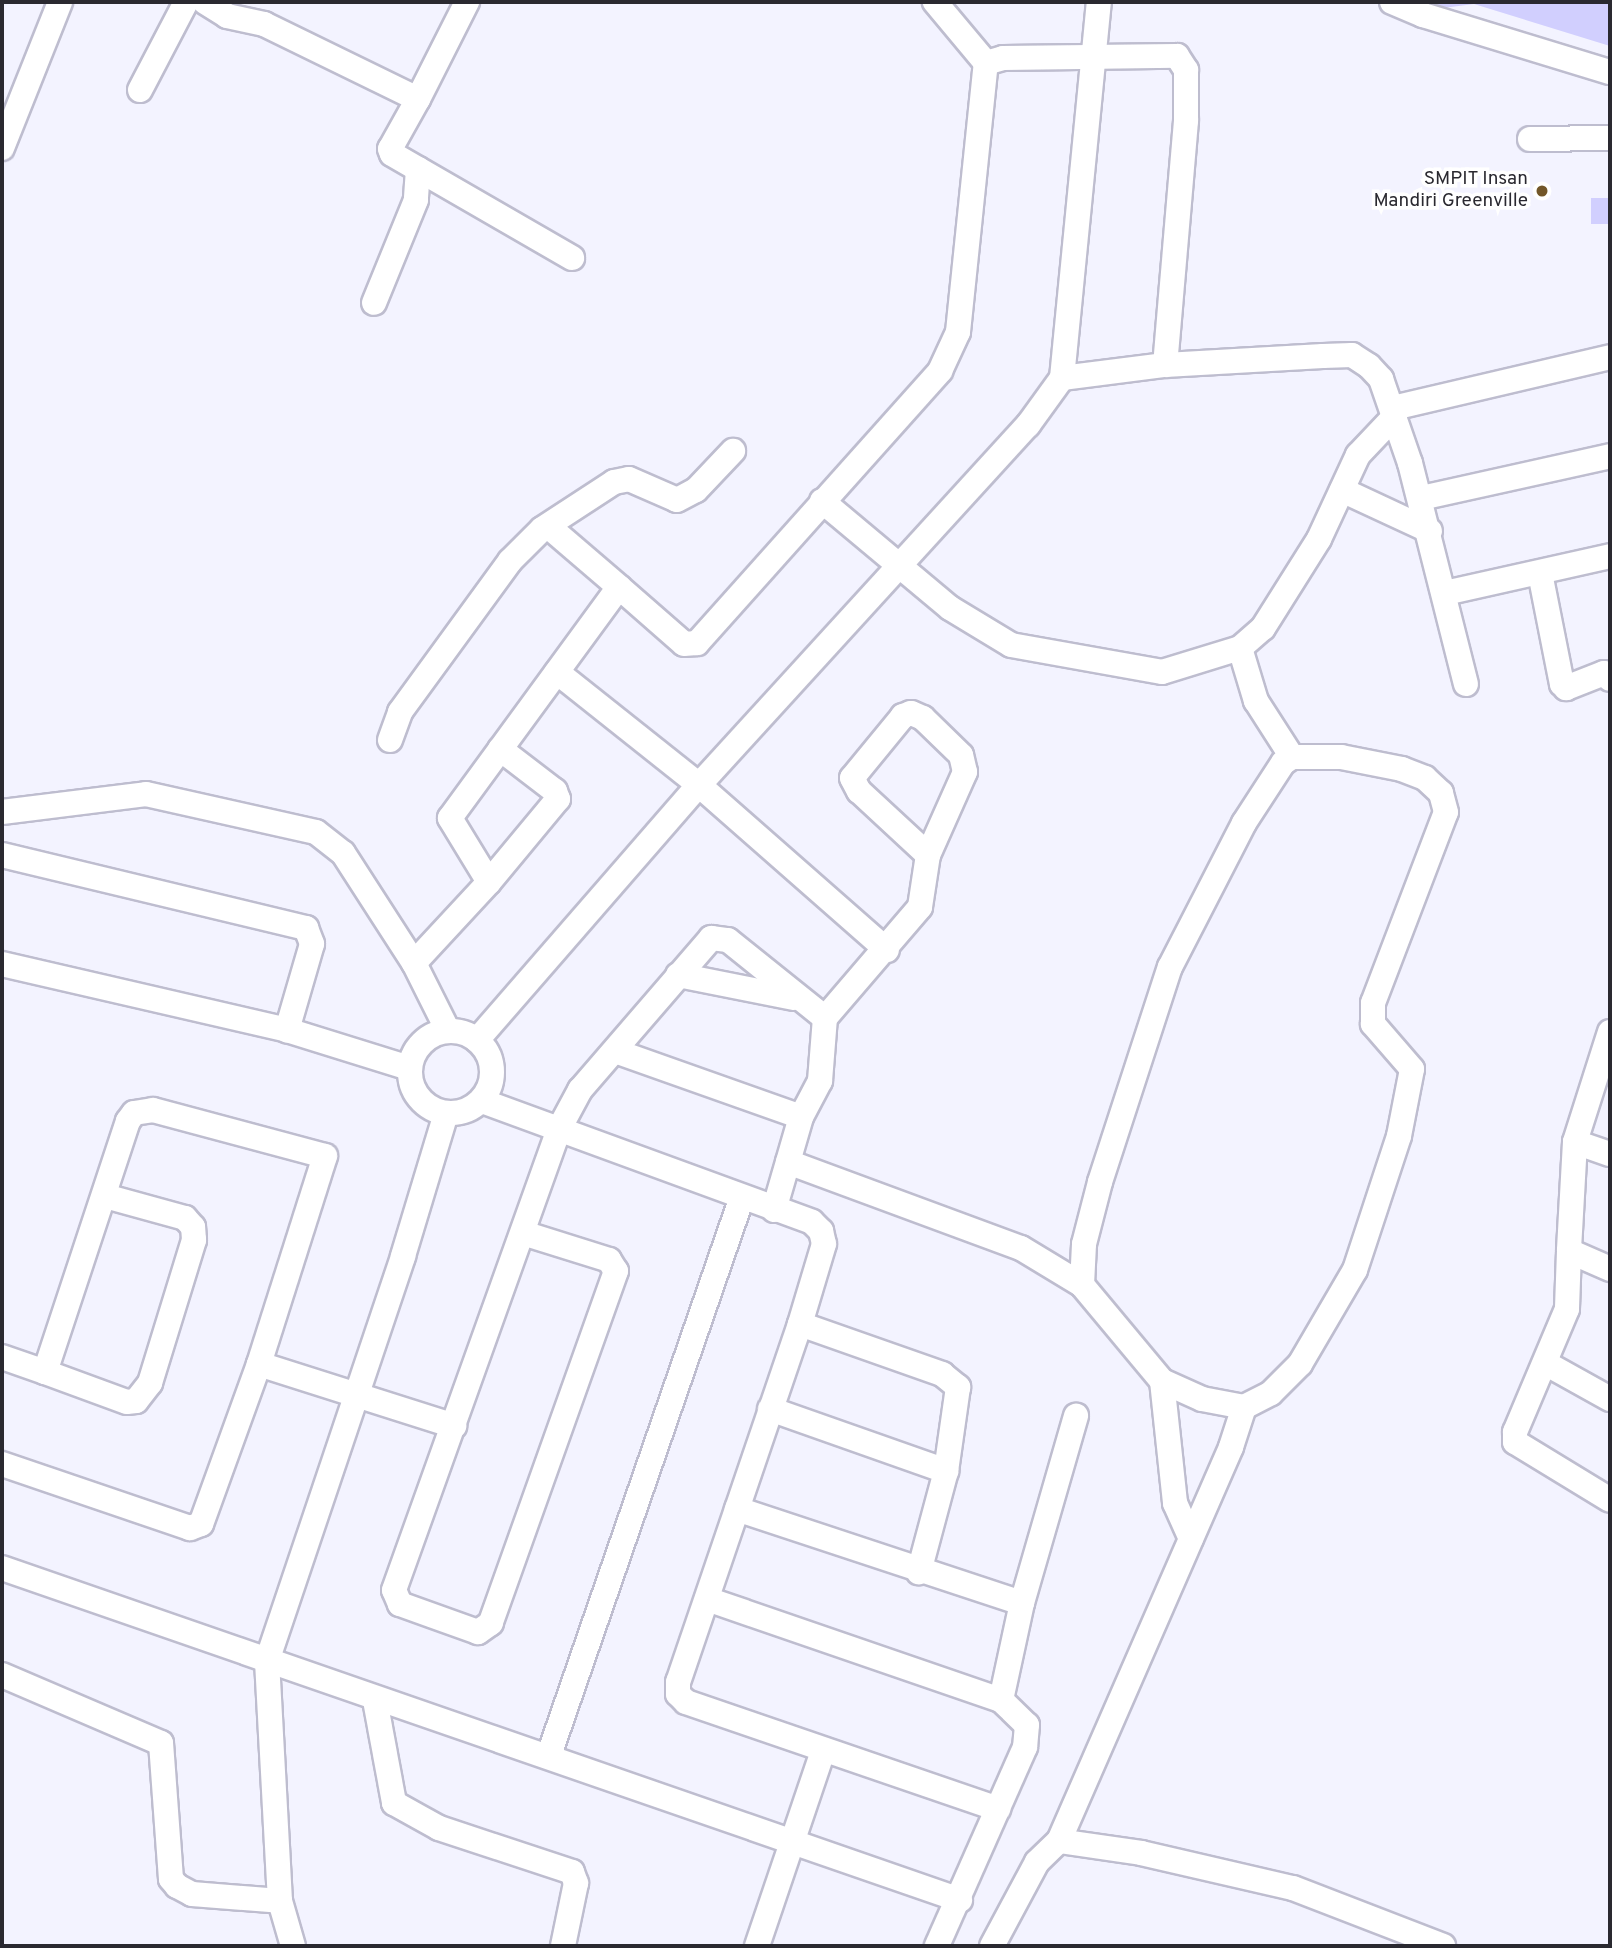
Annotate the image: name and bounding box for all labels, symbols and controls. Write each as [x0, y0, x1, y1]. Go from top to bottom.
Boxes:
place label: SMPIT Insan Mandiri Greenville [1374, 169, 1528, 213]
marker: SMPIT Insan Mandiri Greenville [1534, 183, 1550, 199]

